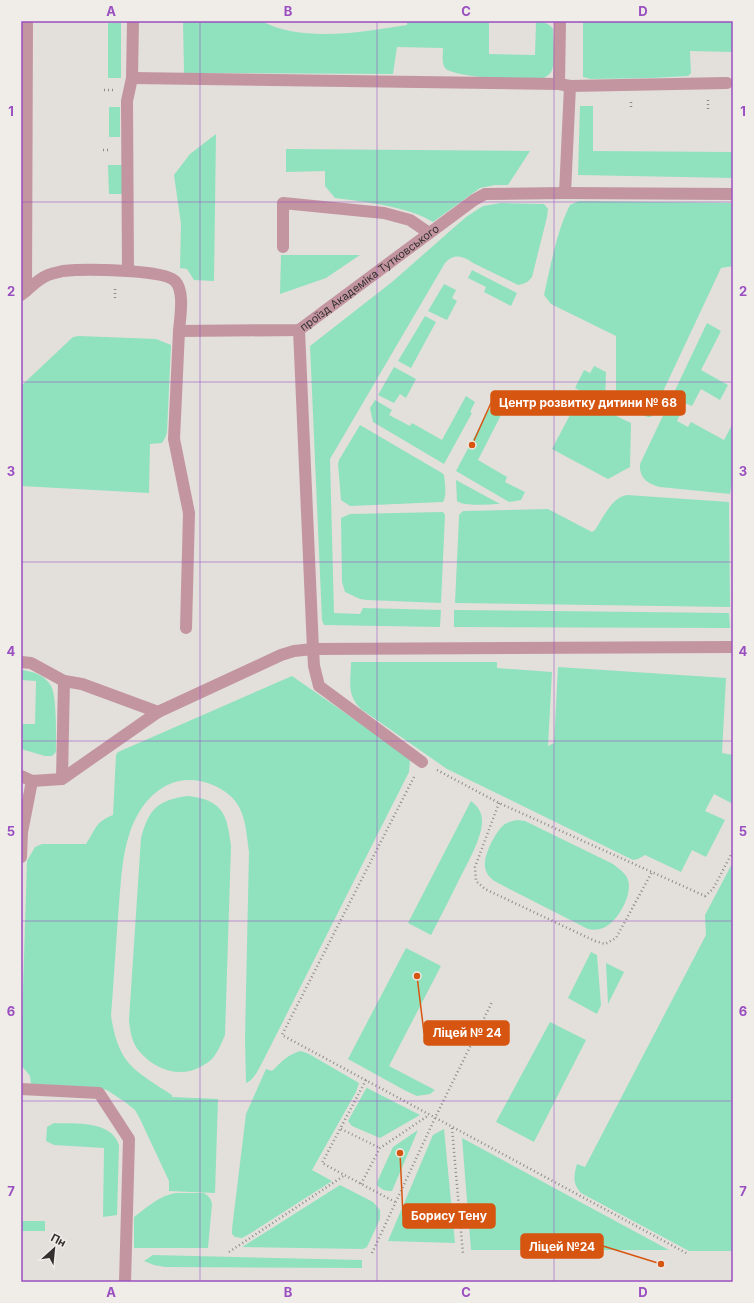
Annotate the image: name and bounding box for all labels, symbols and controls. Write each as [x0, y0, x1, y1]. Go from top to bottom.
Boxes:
text: A [106, 3, 116, 19]
text: B [284, 3, 293, 19]
text: C [461, 3, 471, 19]
text: D [638, 3, 648, 19]
text: 1 [8, 103, 14, 119]
text: 1 [740, 103, 746, 119]
street label: проїзд Академіка Тутковського [297, 221, 442, 334]
text: 2 [7, 283, 15, 299]
text: 2 [739, 283, 747, 299]
callout: Центр розвитку дитини № 68 [491, 391, 685, 415]
text: Центр розвитку дитини № 68 [499, 395, 677, 410]
text: 3 [7, 463, 15, 479]
text: 3 [739, 463, 747, 479]
text: 4 [7, 643, 16, 659]
text: 4 [739, 643, 748, 659]
text: 5 [7, 823, 15, 839]
text: 5 [739, 823, 747, 839]
text: 6 [7, 1003, 15, 1019]
text: 6 [739, 1003, 747, 1019]
callout: Ліцей № 24 [424, 1021, 509, 1045]
text: Ліцей № 24 [432, 1025, 502, 1040]
text: 7 [7, 1183, 15, 1199]
text: 7 [739, 1183, 747, 1199]
callout: Борису Тену [403, 1204, 495, 1228]
text: Борису Тену [411, 1208, 488, 1223]
north arrow [34, 1229, 74, 1269]
text: Пн [49, 1230, 69, 1250]
callout: Ліцей №24 [521, 1234, 603, 1258]
text: Ліцей №24 [529, 1239, 595, 1254]
text: A [106, 1284, 116, 1300]
text: B [284, 1284, 293, 1300]
text: C [461, 1284, 471, 1300]
text: D [638, 1284, 648, 1300]

